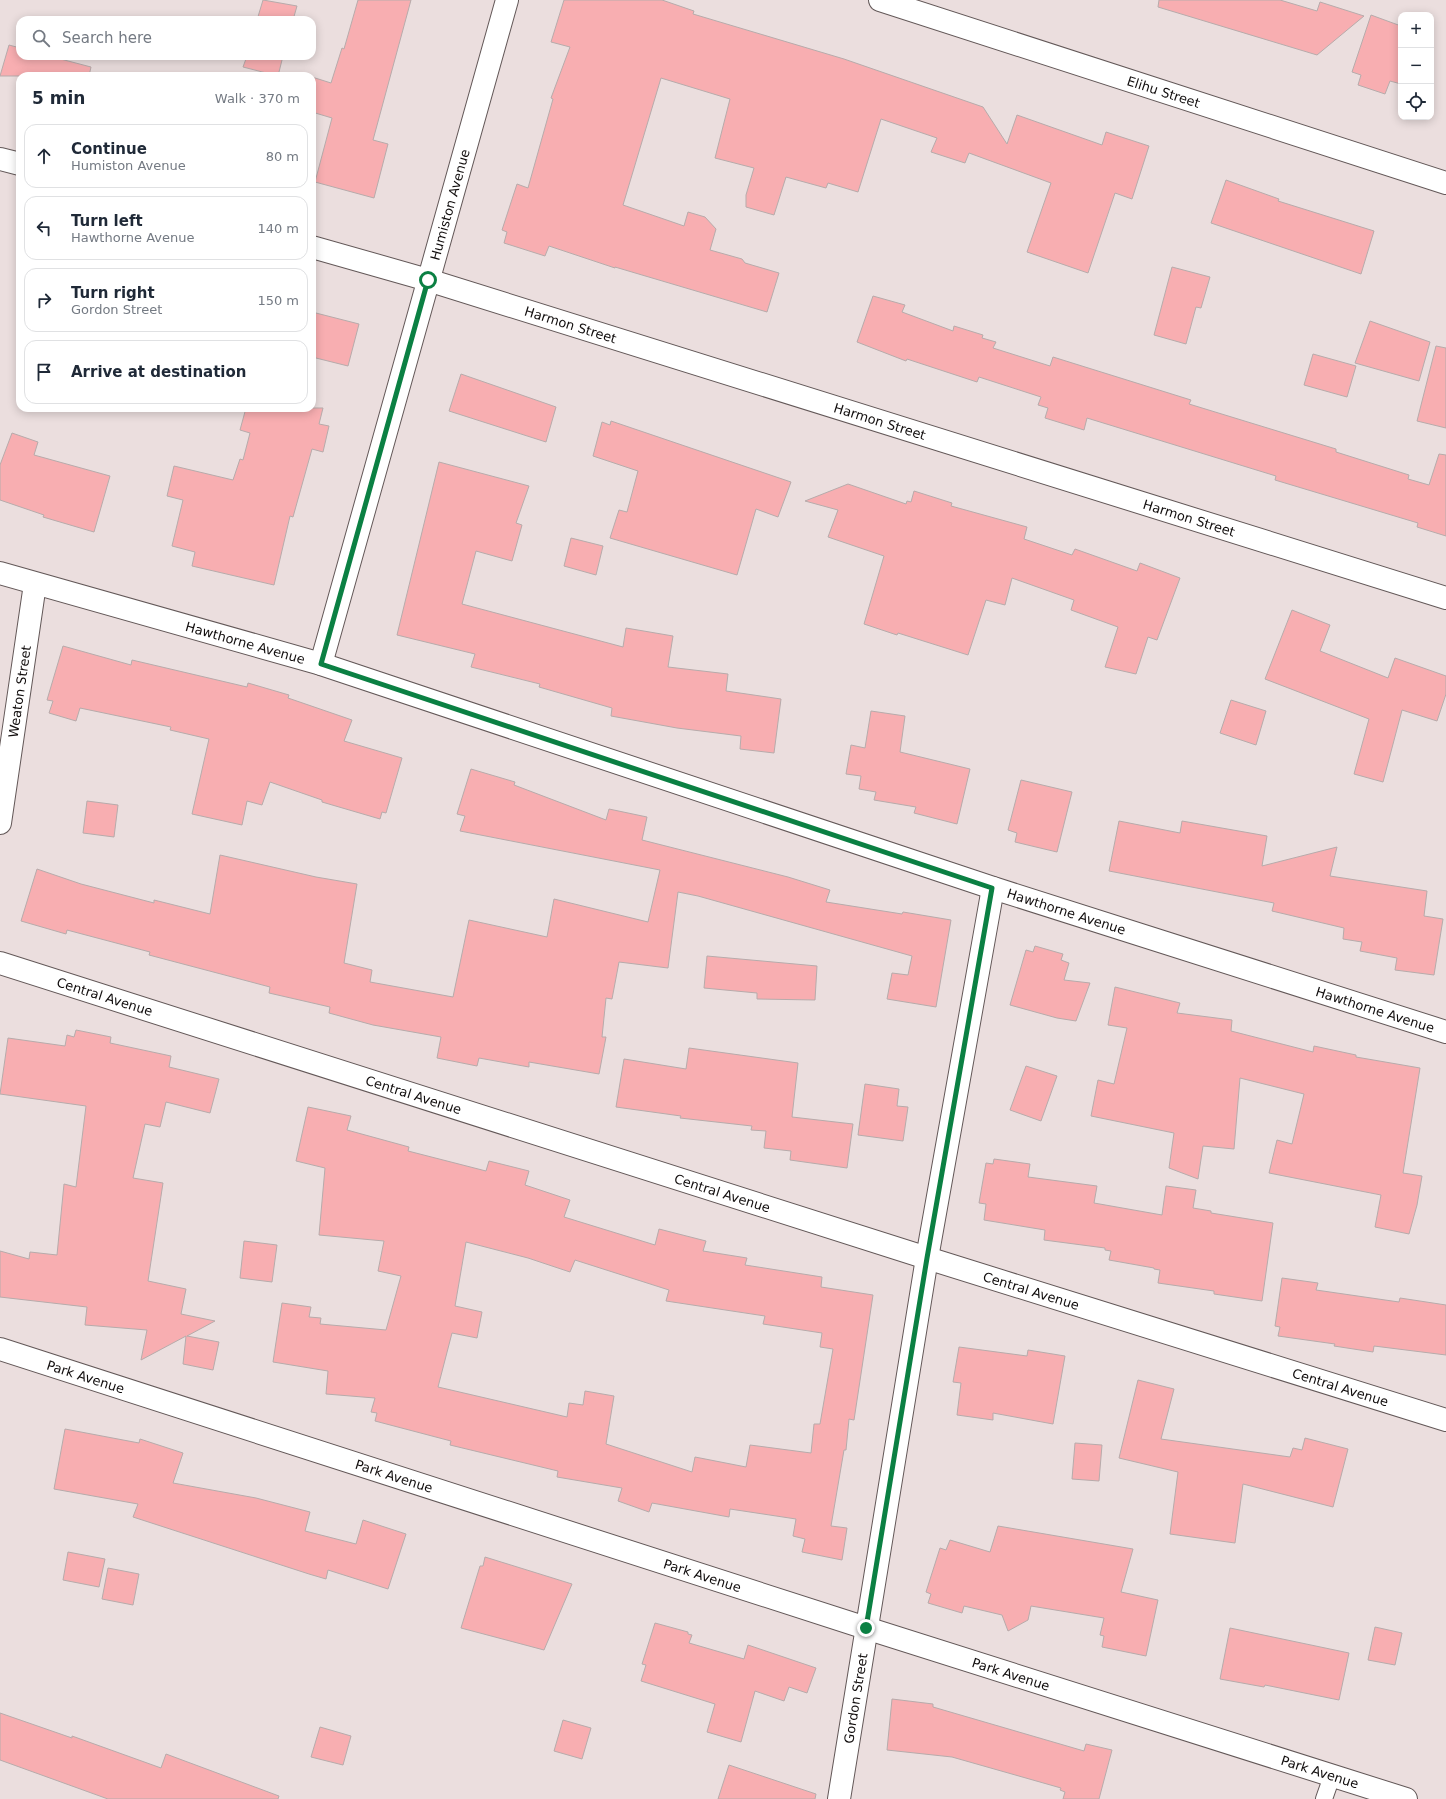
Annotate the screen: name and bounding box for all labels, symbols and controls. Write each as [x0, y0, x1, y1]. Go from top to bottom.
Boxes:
map controls [1398, 12, 1434, 120]
button: + [1398, 12, 1434, 48]
search box [16, 16, 316, 60]
icon: search [30, 27, 52, 49]
text: Search here [62, 29, 152, 47]
button: − [1398, 48, 1434, 84]
street label: Elihu Street [1125, 73, 1202, 111]
button: locate [1398, 84, 1434, 120]
text: 5 min [32, 88, 85, 108]
text: Walk · 370 m [215, 91, 300, 106]
text: Continue [71, 140, 147, 158]
icon: ahead [33, 145, 55, 167]
street label: Humiston Avenue [427, 147, 473, 262]
text: 80 m [266, 149, 299, 164]
text: Humiston Avenue [71, 158, 186, 173]
text: Turn left [71, 212, 143, 230]
icon: left [33, 217, 55, 239]
text: 140 m [257, 221, 299, 236]
text: Hawthorne Avenue [71, 230, 194, 245]
route start [419, 271, 437, 289]
text: Turn right [71, 284, 155, 302]
icon: right [33, 289, 55, 311]
text: 150 m [257, 293, 299, 308]
text: Gordon Street [71, 302, 162, 317]
street label: Harmon Street [523, 304, 618, 346]
icon: arrive [33, 361, 55, 383]
text: Arrive at destination [71, 363, 246, 381]
street label: Harmon Street [832, 400, 928, 443]
street label: Harmon Street [1141, 497, 1237, 540]
street label: Hawthorne Avenue [184, 619, 307, 667]
street label: Weaton Street [6, 644, 34, 739]
street label: Hawthorne Avenue [1005, 886, 1127, 938]
street label: Central Avenue [55, 975, 155, 1019]
street label: Hawthorne Avenue [1314, 984, 1436, 1036]
street label: Central Avenue [364, 1073, 463, 1117]
street label: Central Avenue [672, 1171, 772, 1216]
street label: Central Avenue [981, 1269, 1081, 1313]
street label: Park Avenue [45, 1358, 126, 1397]
street label: Central Avenue [1290, 1366, 1390, 1410]
street label: Park Avenue [353, 1457, 435, 1496]
street label: Park Avenue [662, 1556, 743, 1595]
route end [857, 1619, 875, 1637]
street label: Gordon Street [841, 1652, 871, 1745]
street label: Park Avenue [970, 1655, 1052, 1694]
street label: Park Avenue [1279, 1753, 1360, 1792]

